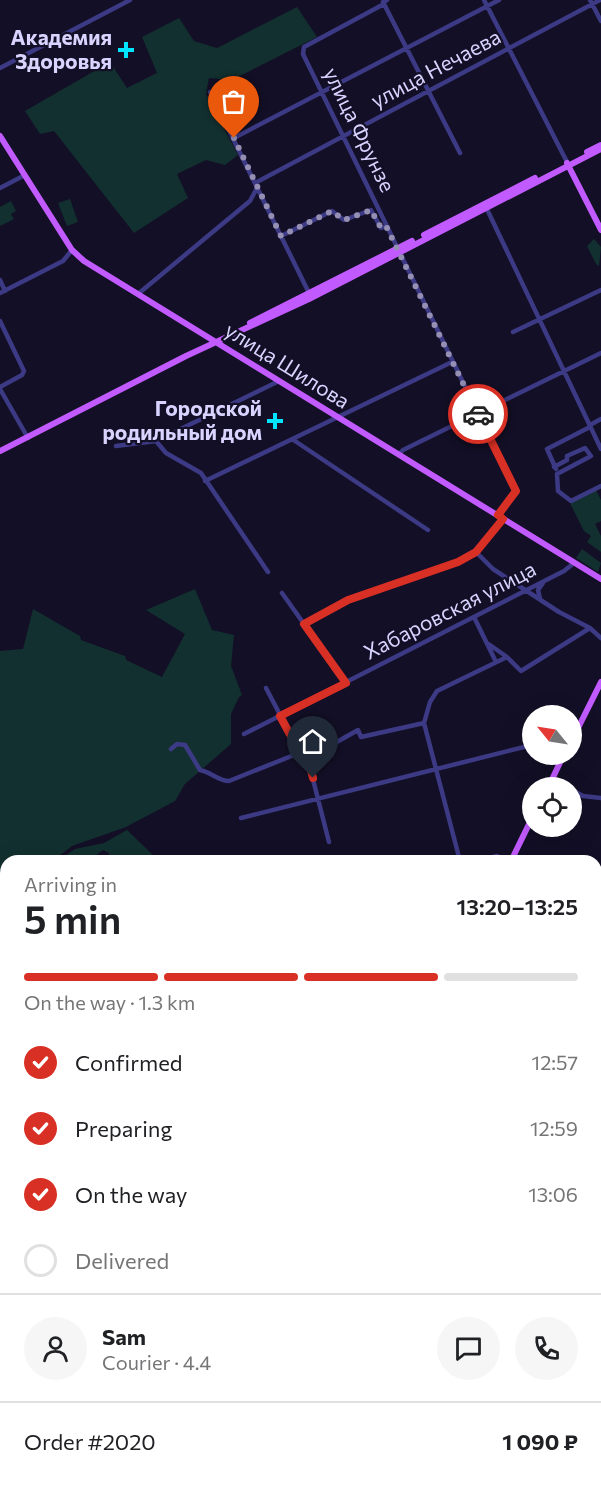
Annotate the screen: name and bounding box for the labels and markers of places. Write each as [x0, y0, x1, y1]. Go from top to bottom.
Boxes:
place label: Академия Здоровья [11, 24, 112, 73]
marker: Академия Здоровья [117, 41, 135, 59]
pin [208, 76, 259, 138]
place label: Городской родильный дом [102, 395, 262, 444]
marker: Городской родильный дом [266, 412, 284, 430]
pin [287, 716, 338, 778]

